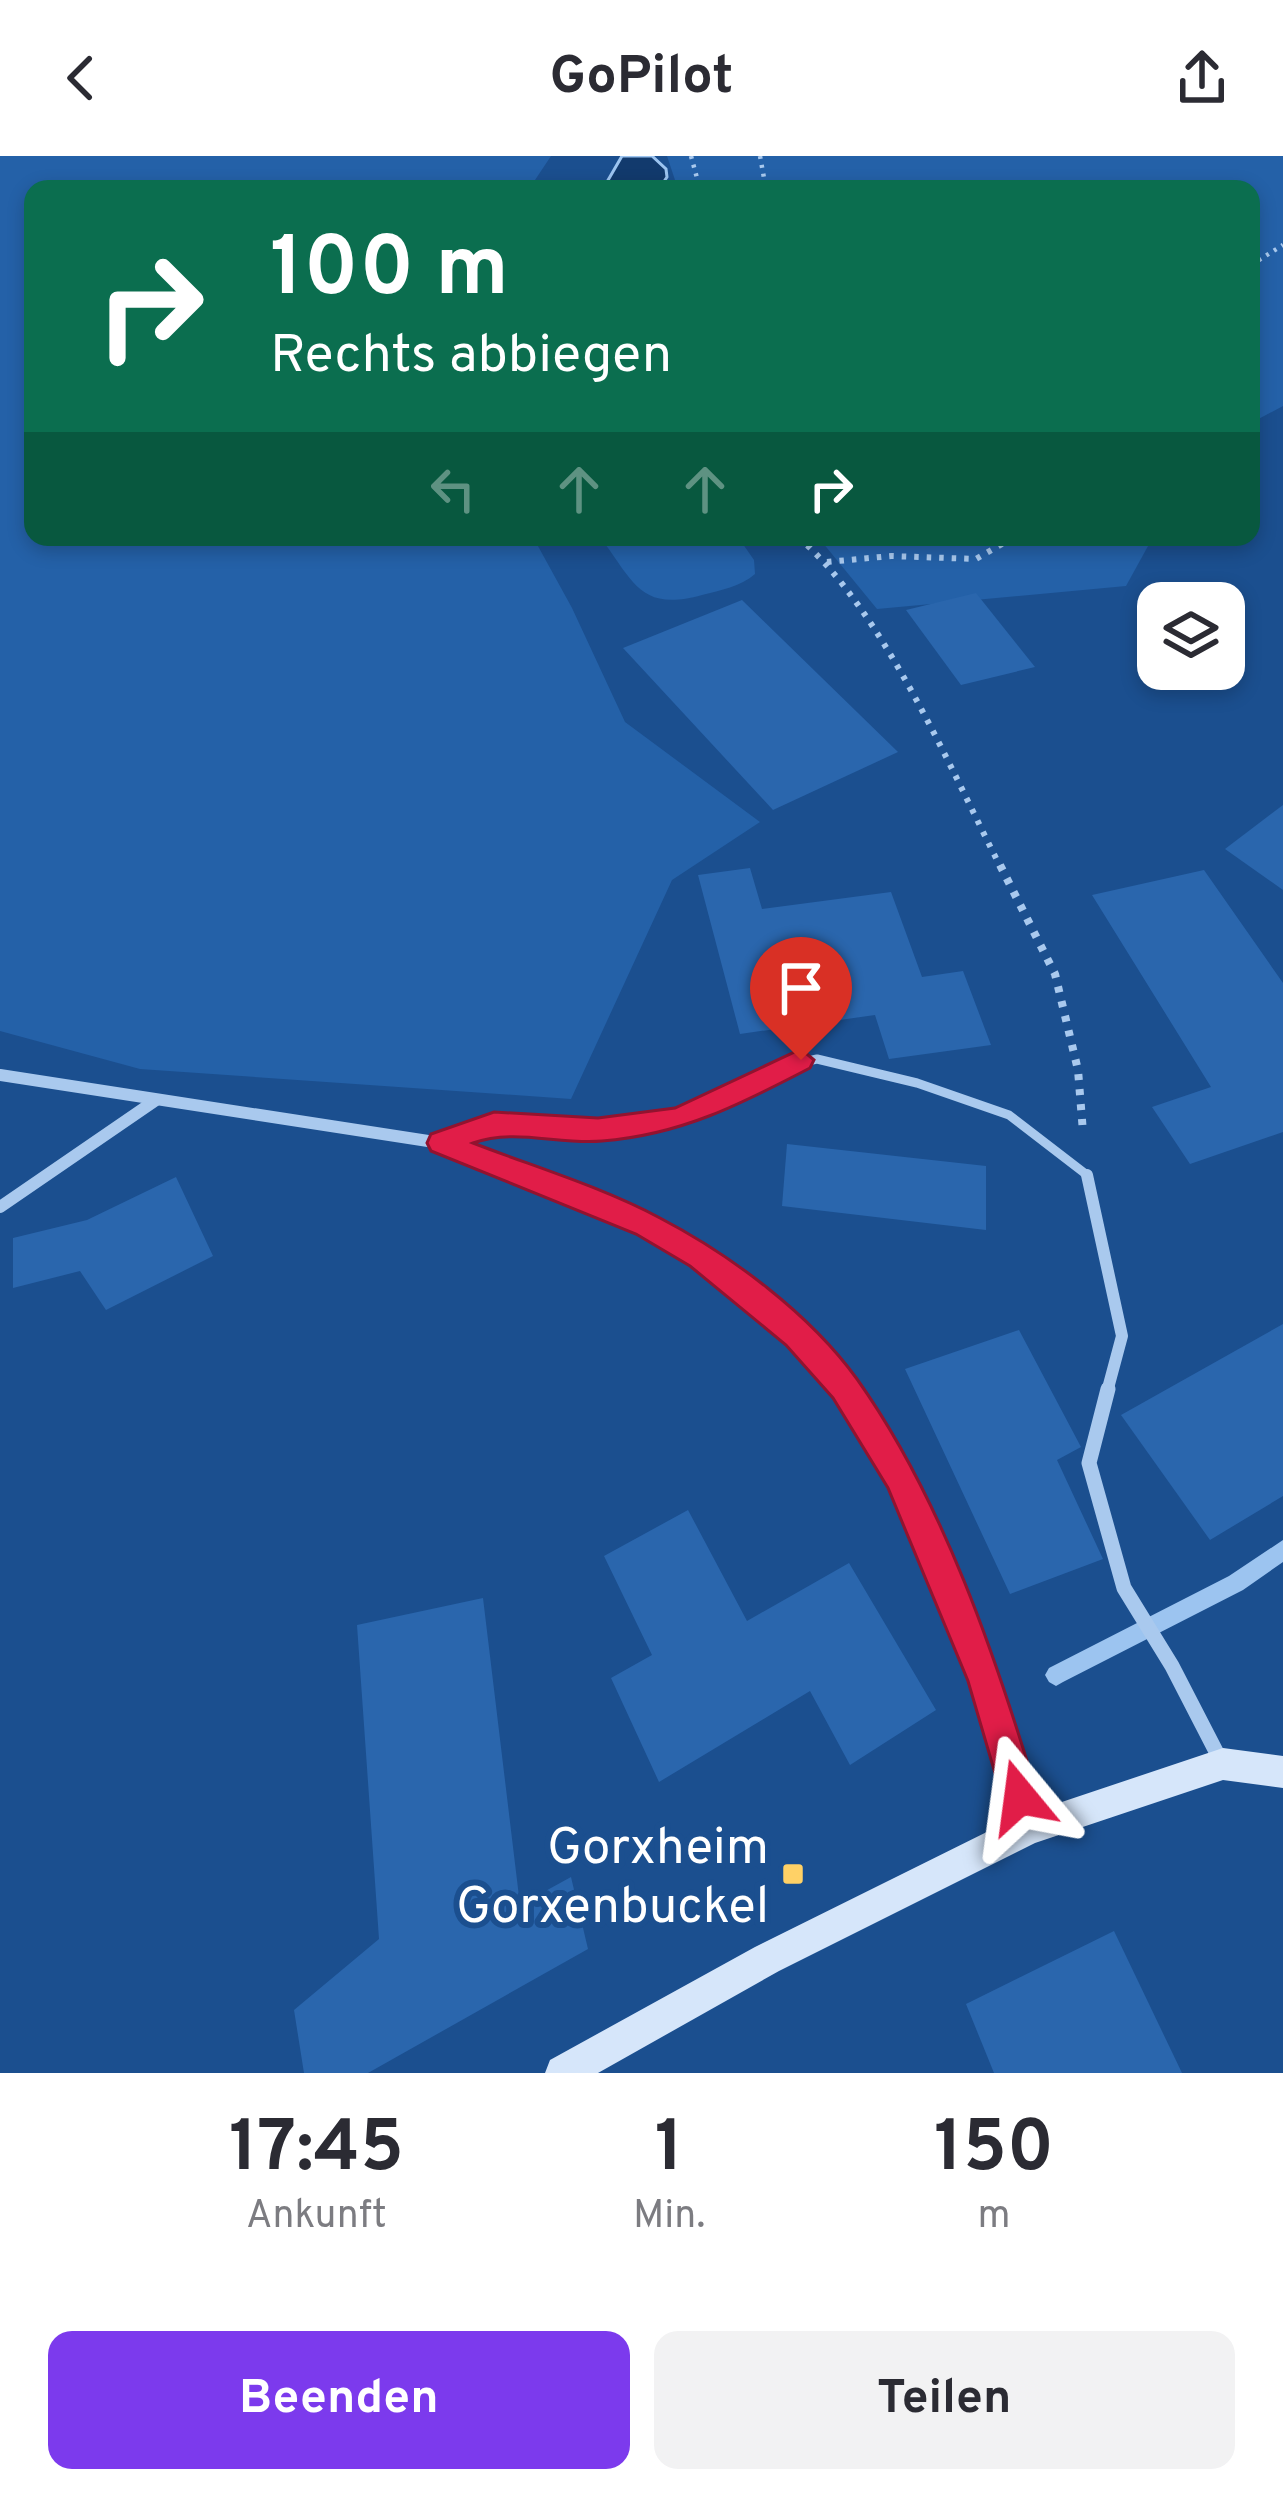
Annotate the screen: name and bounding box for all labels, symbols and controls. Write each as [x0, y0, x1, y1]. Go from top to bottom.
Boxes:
text: GoPilot [549, 44, 734, 113]
icon: back [48, 45, 114, 111]
icon: share [1169, 45, 1235, 111]
text: 100 m [270, 219, 509, 325]
icon: right [72, 228, 228, 384]
text: Rechts abbiegen [270, 323, 672, 392]
icon: left [420, 456, 486, 522]
icon: ahead [546, 456, 612, 522]
icon: ahead [672, 456, 738, 522]
icon: right [798, 456, 864, 522]
map controls [1137, 582, 1245, 690]
button: layers [1137, 582, 1245, 690]
pin [750, 937, 852, 1060]
icon: arrive [768, 955, 834, 1021]
position arrow [957, 1734, 1083, 1860]
place label: Gorxheim Gorxenbuckel [456, 1818, 769, 1942]
marker: Gorxheim Gorxenbuckel [780, 1861, 806, 1887]
text: 17:45 [229, 2105, 404, 2197]
text: 1 [655, 2105, 683, 2197]
text: 150 [934, 2105, 1054, 2197]
text: Ankunft [246, 2193, 387, 2242]
text: Min. [633, 2193, 705, 2242]
text: m [978, 2193, 1011, 2242]
button: Beenden [48, 2331, 630, 2469]
button: Teilen [654, 2331, 1235, 2469]

